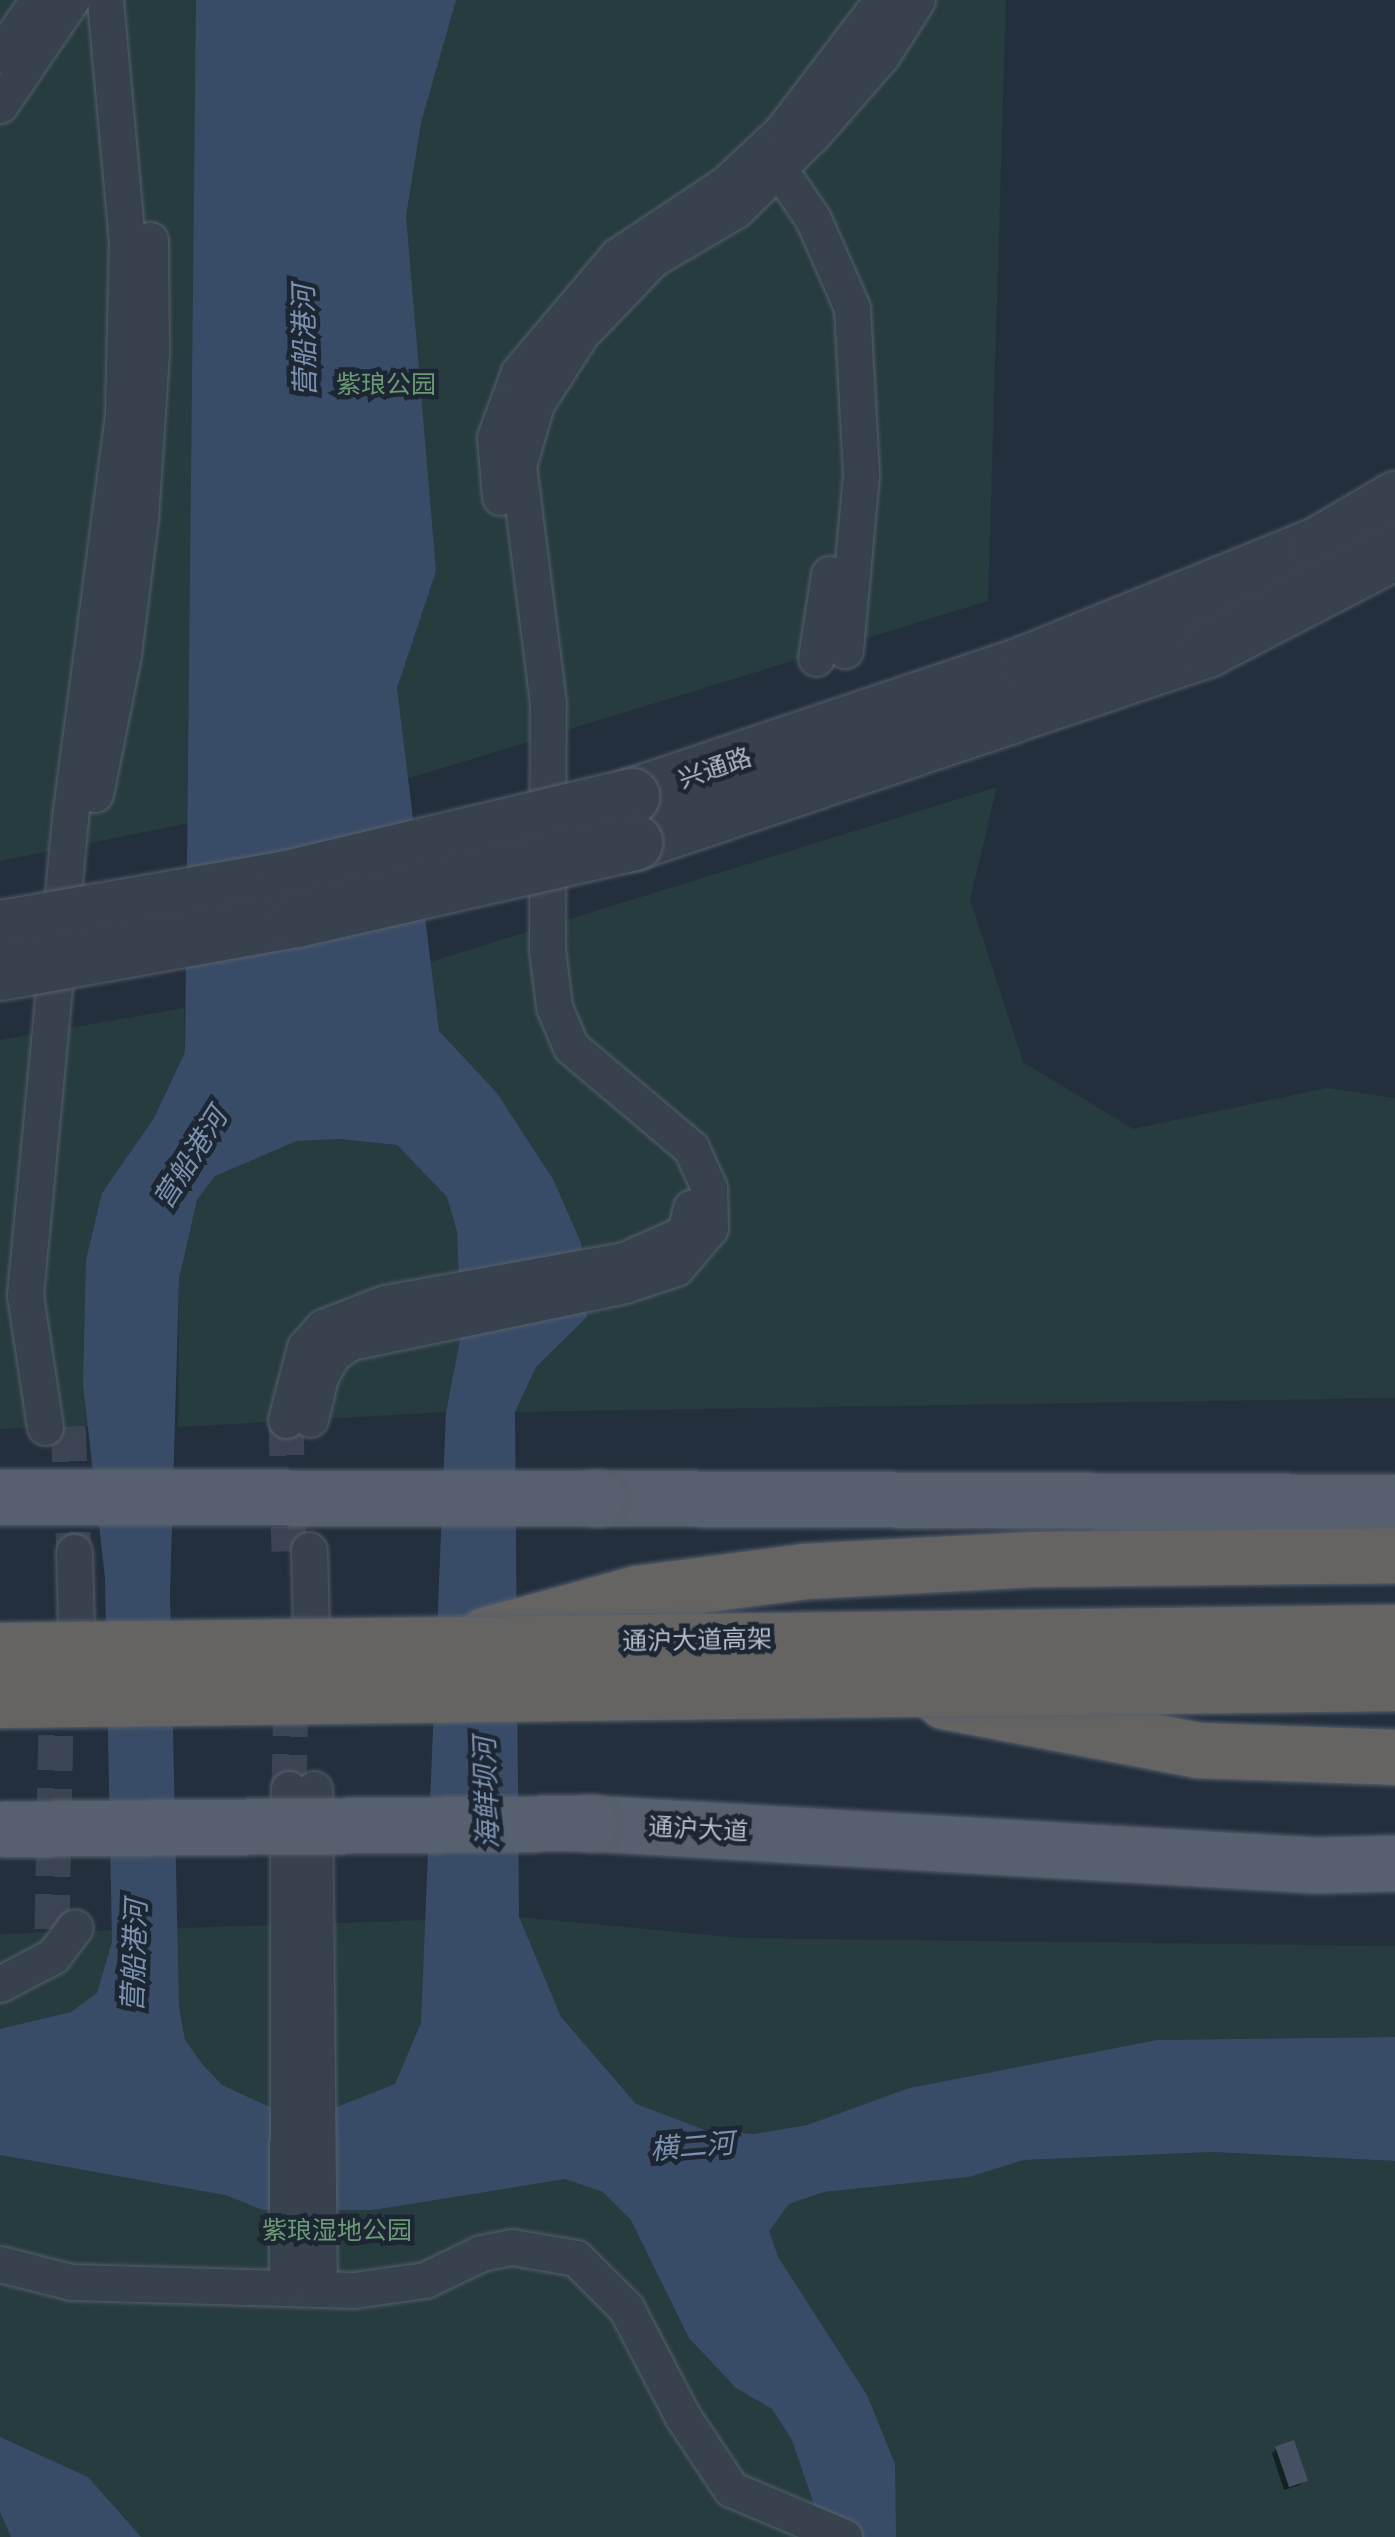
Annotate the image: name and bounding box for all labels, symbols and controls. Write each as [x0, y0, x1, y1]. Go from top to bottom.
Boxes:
water label: 营船港河 [286, 285, 322, 397]
park label: 紫琅公园 [336, 369, 436, 399]
street label: 兴通路 [675, 742, 755, 794]
water label: 营船港河 [146, 1102, 234, 1214]
street label: 通沪大道高架 [622, 1624, 772, 1656]
water label: 海鲜坝河 [467, 1736, 505, 1850]
street label: 通沪大道 [647, 1811, 749, 1847]
water label: 营船港河 [115, 1899, 153, 2013]
water label: 横二河 [649, 2126, 735, 2166]
park label: 紫琅湿地公园 [262, 2215, 412, 2245]

